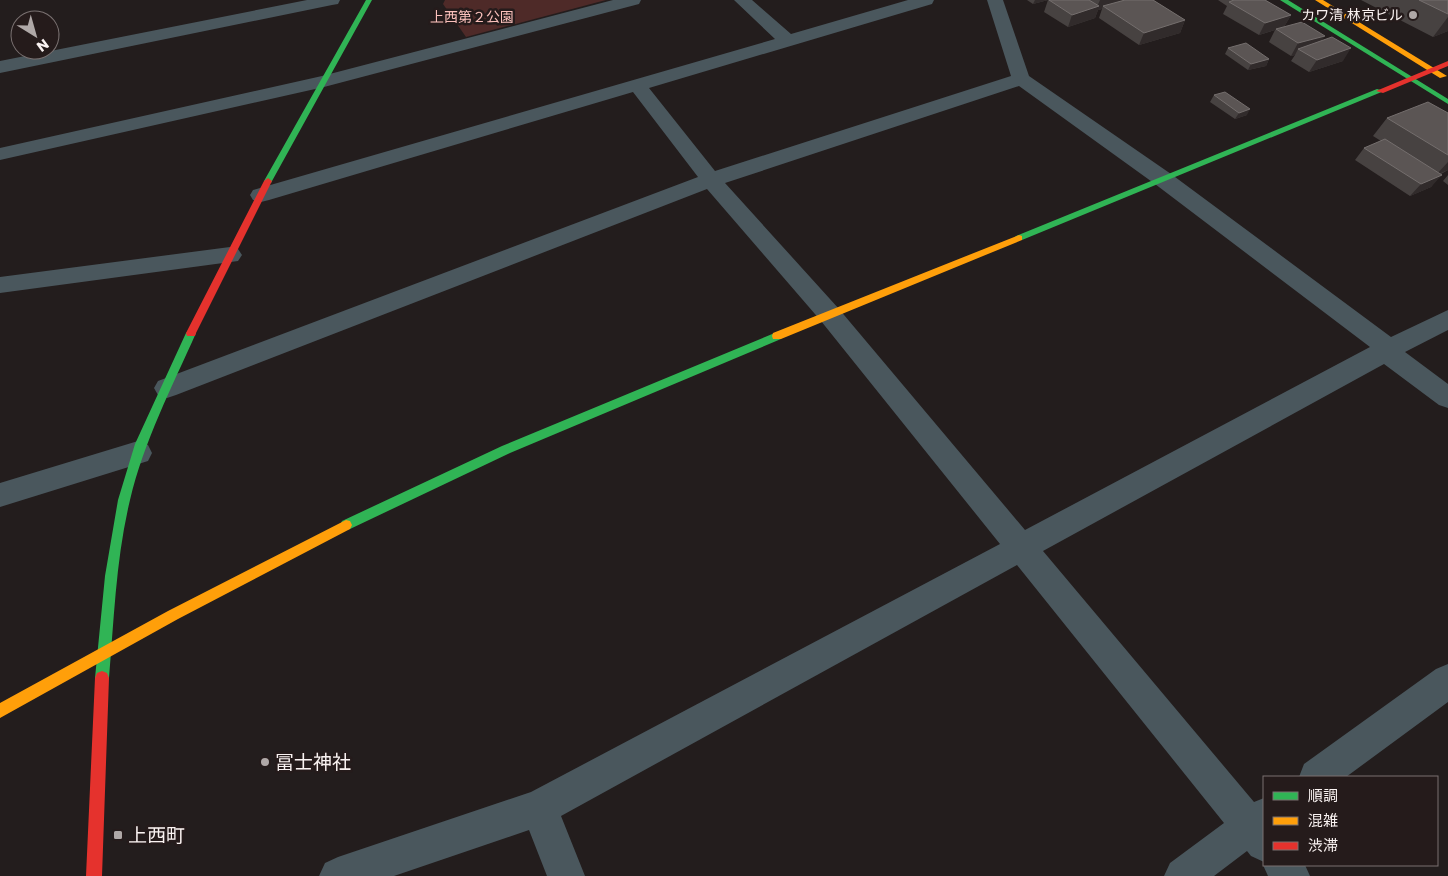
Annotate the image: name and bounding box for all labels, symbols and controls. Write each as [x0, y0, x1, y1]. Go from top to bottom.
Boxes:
place label: カワ清 林京ビル [1301, 5, 1403, 25]
park label: 上西第２公園 [430, 7, 514, 27]
marker: カワ清 林京ビル [1407, 9, 1419, 21]
north arrow [10, 10, 60, 60]
text: N [33, 34, 53, 57]
place label: 冨士神社 [275, 749, 351, 776]
marker: 冨士神社 [259, 756, 271, 768]
legend [1263, 776, 1438, 866]
text: 順調 [1308, 785, 1338, 806]
text: 混雑 [1308, 810, 1338, 831]
place label: 上西町 [128, 822, 185, 849]
marker: 上西町 [112, 829, 124, 841]
text: 渋滞 [1308, 835, 1338, 856]

